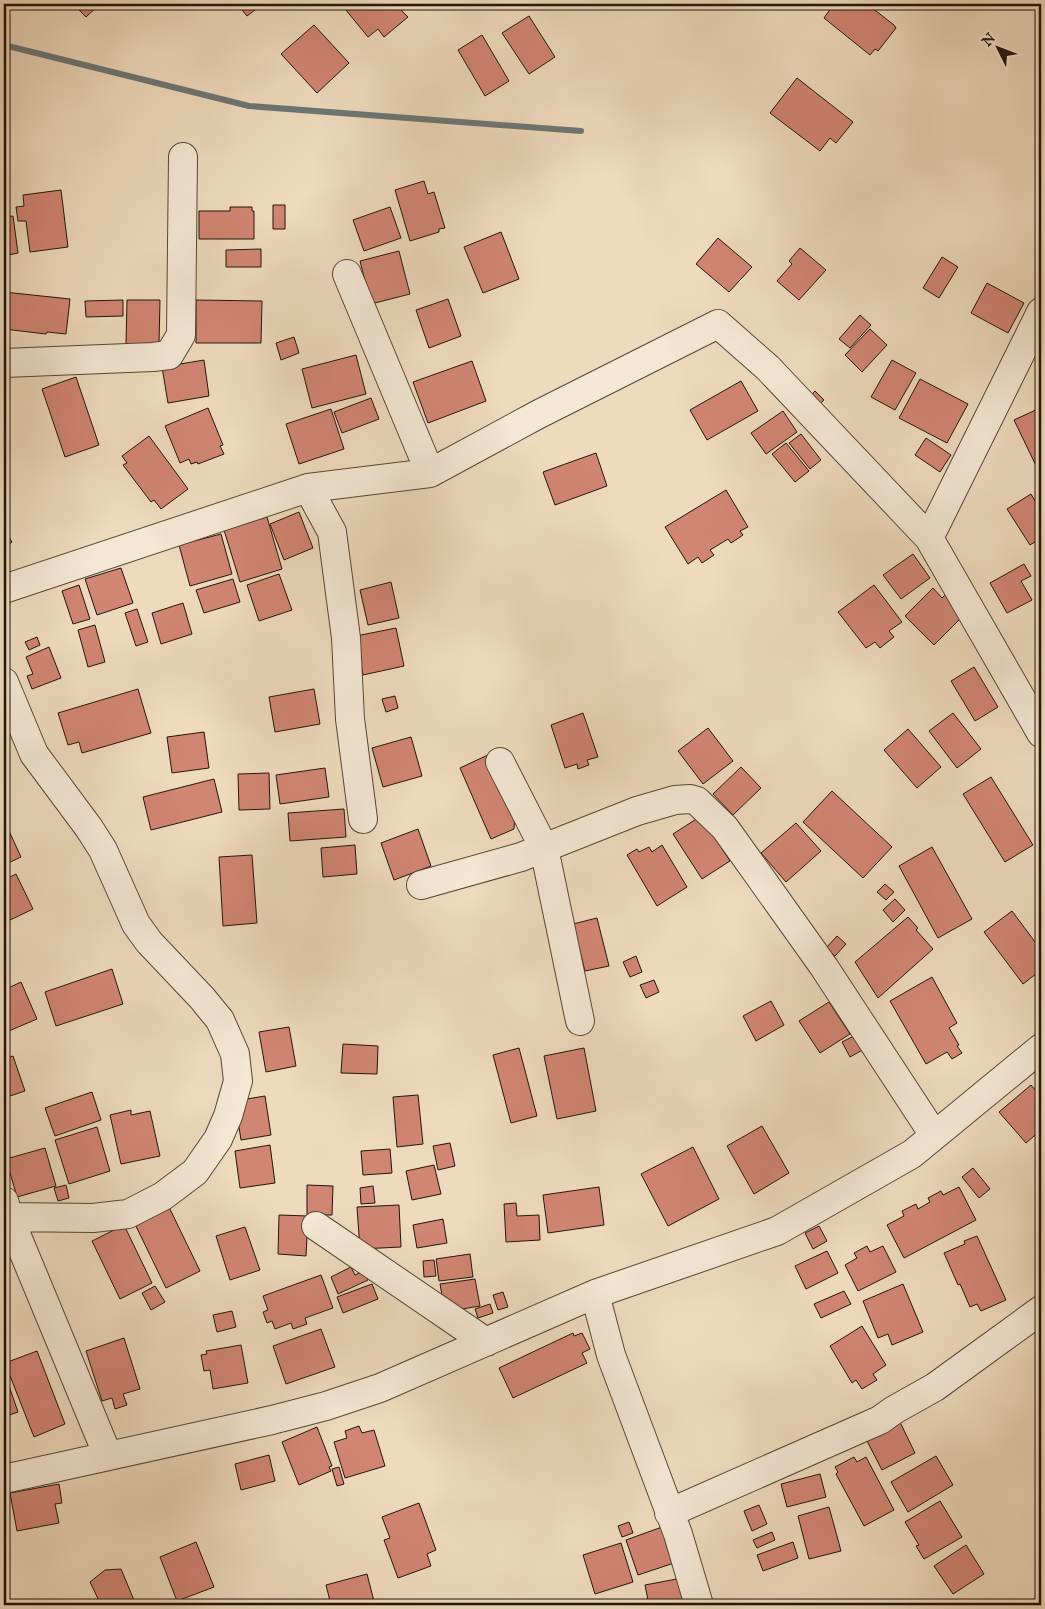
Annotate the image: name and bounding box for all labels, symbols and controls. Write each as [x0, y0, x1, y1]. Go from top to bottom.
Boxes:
north arrow [972, 22, 1022, 72]
text: N [978, 29, 1000, 51]

